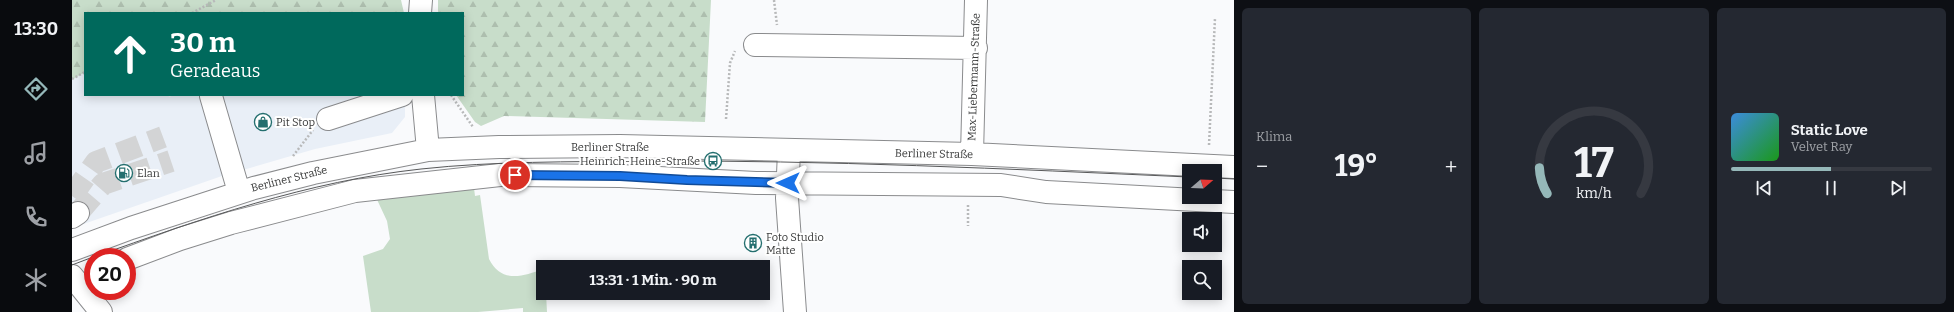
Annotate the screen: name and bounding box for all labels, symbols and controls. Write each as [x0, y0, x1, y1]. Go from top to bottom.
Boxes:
street label: Max-Liebermann-Straße [965, 13, 983, 141]
text: 13:30 [14, 18, 58, 40]
text: 30 m [170, 26, 236, 59]
icon: ahead [104, 28, 156, 80]
text: Geradeaus [170, 60, 260, 82]
icon: directions [22, 75, 50, 103]
shop icon: Pit Stop [253, 112, 273, 132]
place label: Pit Stop [276, 116, 316, 129]
text: Static Love [1791, 121, 1868, 139]
text: Klima [1256, 129, 1292, 144]
text: 17 [1574, 138, 1614, 188]
icon: music [22, 139, 50, 167]
text: Velvet Ray [1791, 139, 1852, 154]
street label: Berliner Straße [571, 141, 649, 154]
street label: Berliner Straße [895, 147, 973, 161]
text: 19° [1335, 148, 1378, 184]
bus stop icon: Heinrich-Heine-Straße [703, 151, 723, 171]
text: − [1256, 153, 1268, 180]
text: + [1445, 153, 1457, 180]
place label: Heinrich-Heine-Straße [580, 155, 700, 168]
pin [498, 158, 532, 192]
position arrow [767, 162, 809, 204]
fuel station icon: Elan [114, 163, 134, 183]
street label: Berliner Straße [250, 163, 328, 195]
icon: arrive [504, 164, 526, 186]
north arrow [1182, 164, 1222, 204]
map controls [1182, 164, 1222, 300]
place label: Elan [137, 167, 160, 180]
icon: previous [1753, 177, 1775, 199]
icon: pause [1820, 177, 1842, 199]
icon: next [1887, 177, 1909, 199]
text: km/h [1576, 185, 1612, 202]
icon: phone [22, 203, 50, 231]
button: sound [1182, 212, 1222, 252]
place label: Foto Studio Matte [766, 231, 824, 257]
building icon: Foto Studio Matte [743, 233, 763, 253]
speed limit sign: 20 [84, 248, 136, 300]
button: search [1182, 260, 1222, 300]
icon: climate [22, 266, 50, 294]
text: 13:31 · 1 Min. · 90 m [589, 271, 717, 289]

